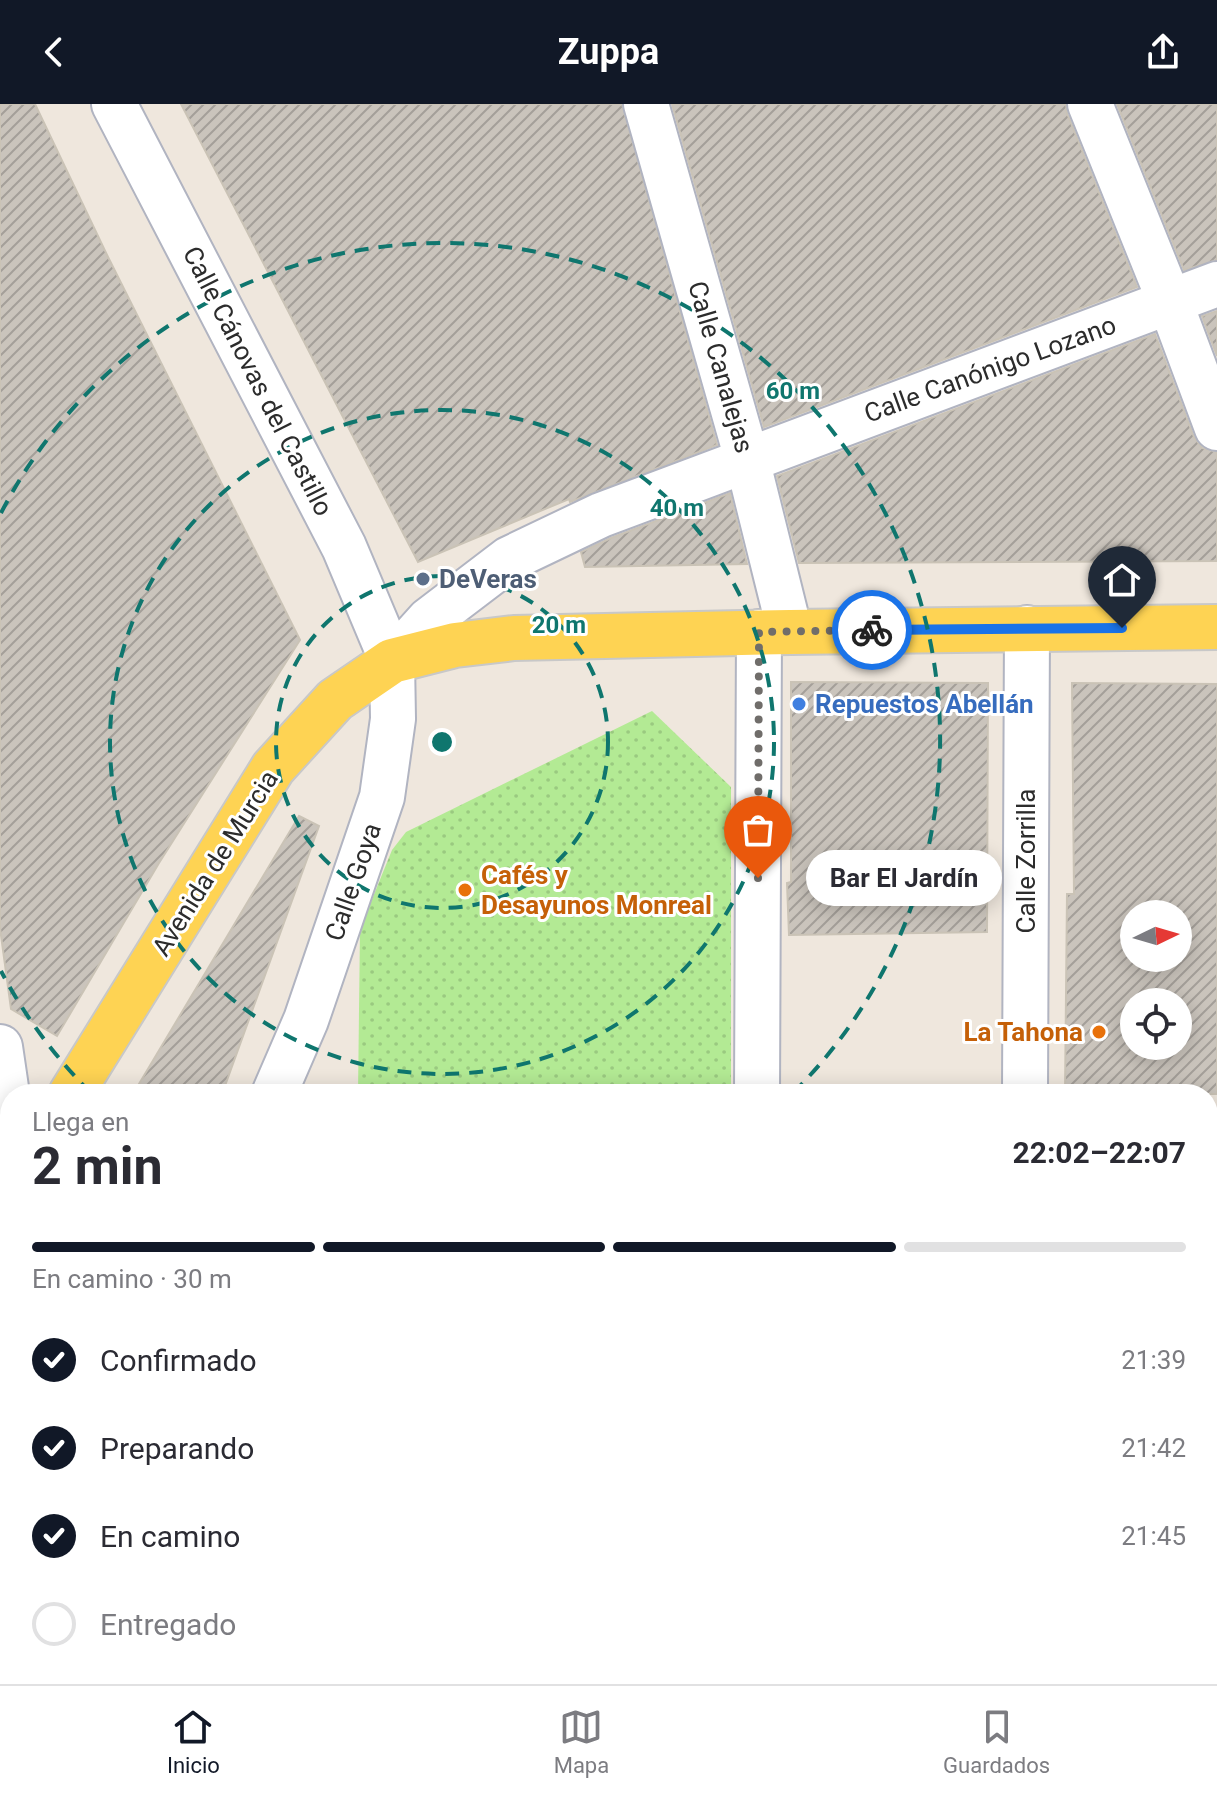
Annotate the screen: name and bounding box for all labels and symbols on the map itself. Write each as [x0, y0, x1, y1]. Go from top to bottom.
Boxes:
street label: Calle Cánovas del Castillo [177, 241, 339, 521]
street label: Calle Canalejas [682, 278, 760, 456]
street label: Calle Canónigo Lozano [860, 309, 1120, 429]
text: 60 m [766, 377, 820, 405]
text: 40 m [650, 494, 704, 522]
pin [1088, 546, 1156, 628]
place label: DeVeras [439, 564, 537, 594]
marker: DeVeras [414, 570, 432, 588]
courier [832, 590, 912, 670]
text: 20 m [532, 611, 586, 639]
place label: Repuestos Abellán [815, 689, 1034, 719]
marker: Repuestos Abellán [790, 695, 808, 713]
centre of rings [428, 728, 456, 756]
street label: Avenida de Murcia [146, 765, 284, 961]
street label: Calle Zorrilla [1011, 789, 1041, 933]
pin [724, 796, 792, 878]
street label: Calle Goya [319, 819, 387, 945]
callout: Bar El Jardín [806, 850, 1002, 906]
place label: Cafés y Desayunos Monreal [481, 860, 712, 920]
marker: Cafés y Desayunos Monreal [456, 881, 474, 899]
north arrow [1120, 900, 1192, 972]
place label: La Tahona [963, 1017, 1083, 1047]
marker: La Tahona [1090, 1023, 1108, 1041]

